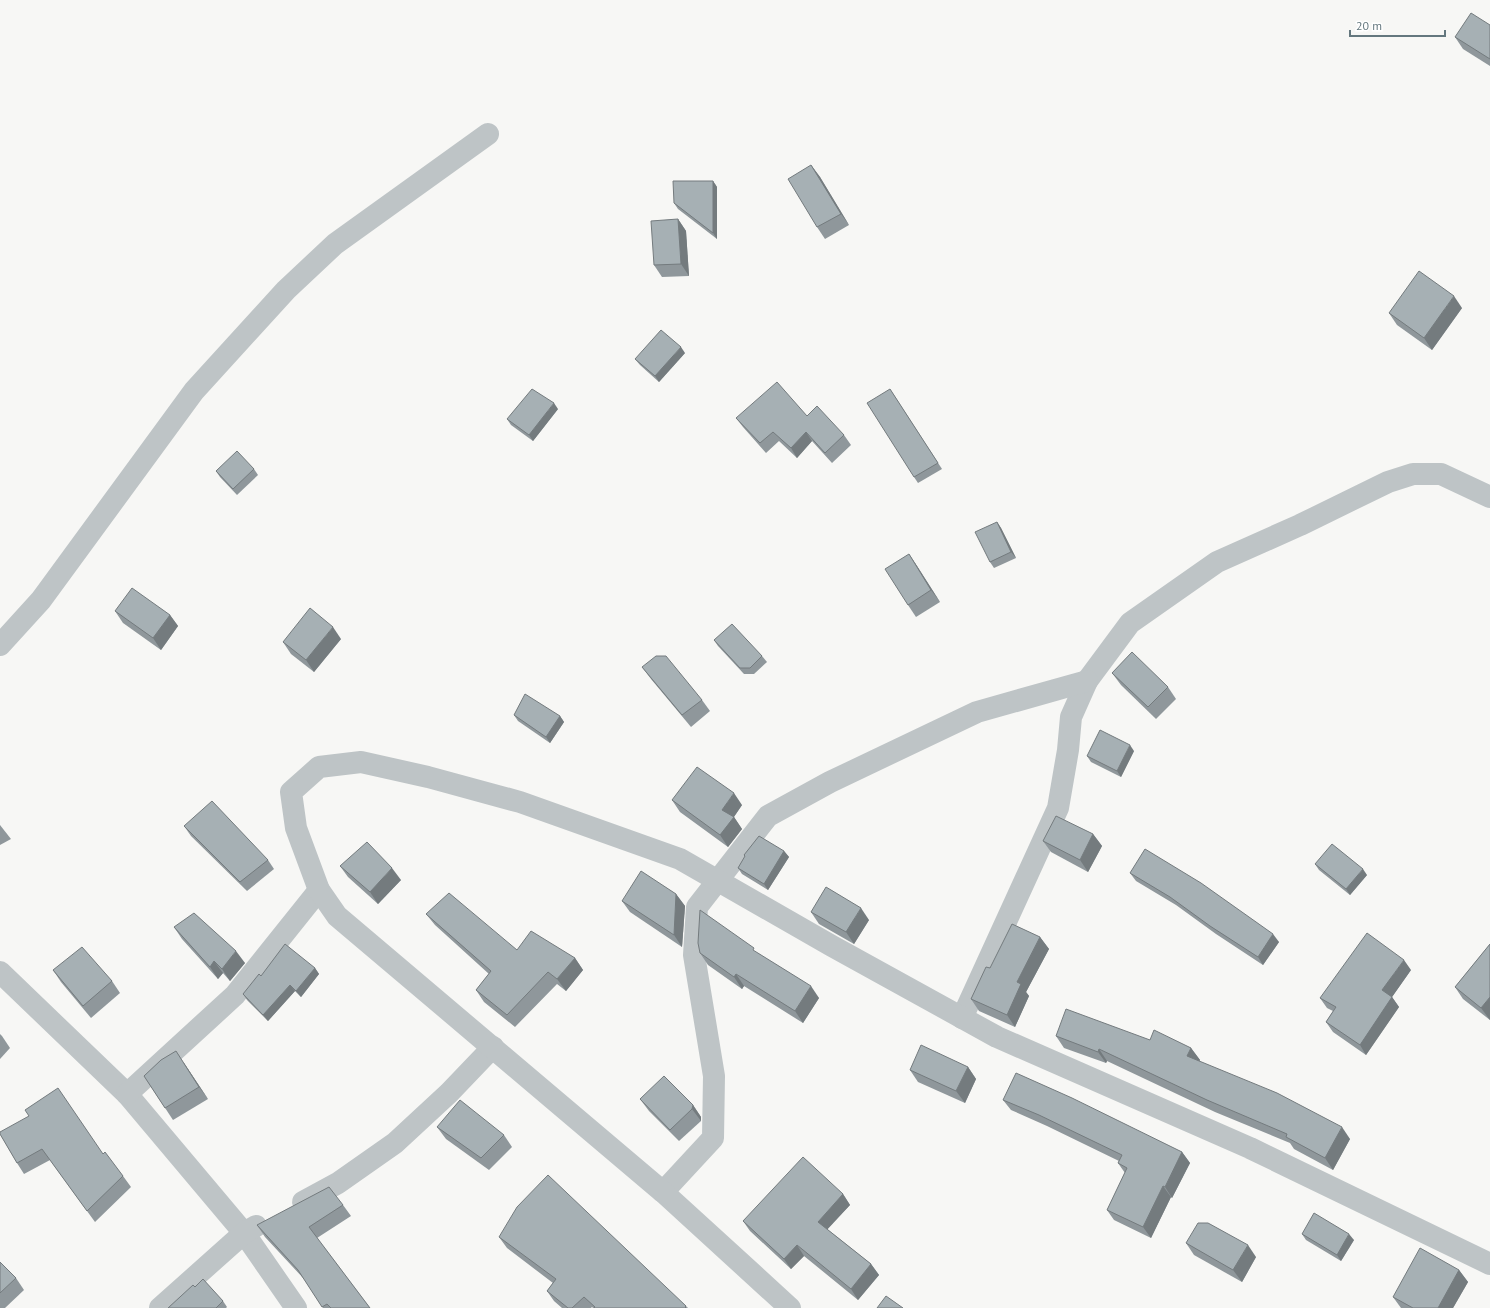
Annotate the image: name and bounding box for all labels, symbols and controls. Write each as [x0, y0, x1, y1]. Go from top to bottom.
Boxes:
scale bar [1350, 12, 1445, 38]
text: 20 m [1356, 18, 1382, 33]

